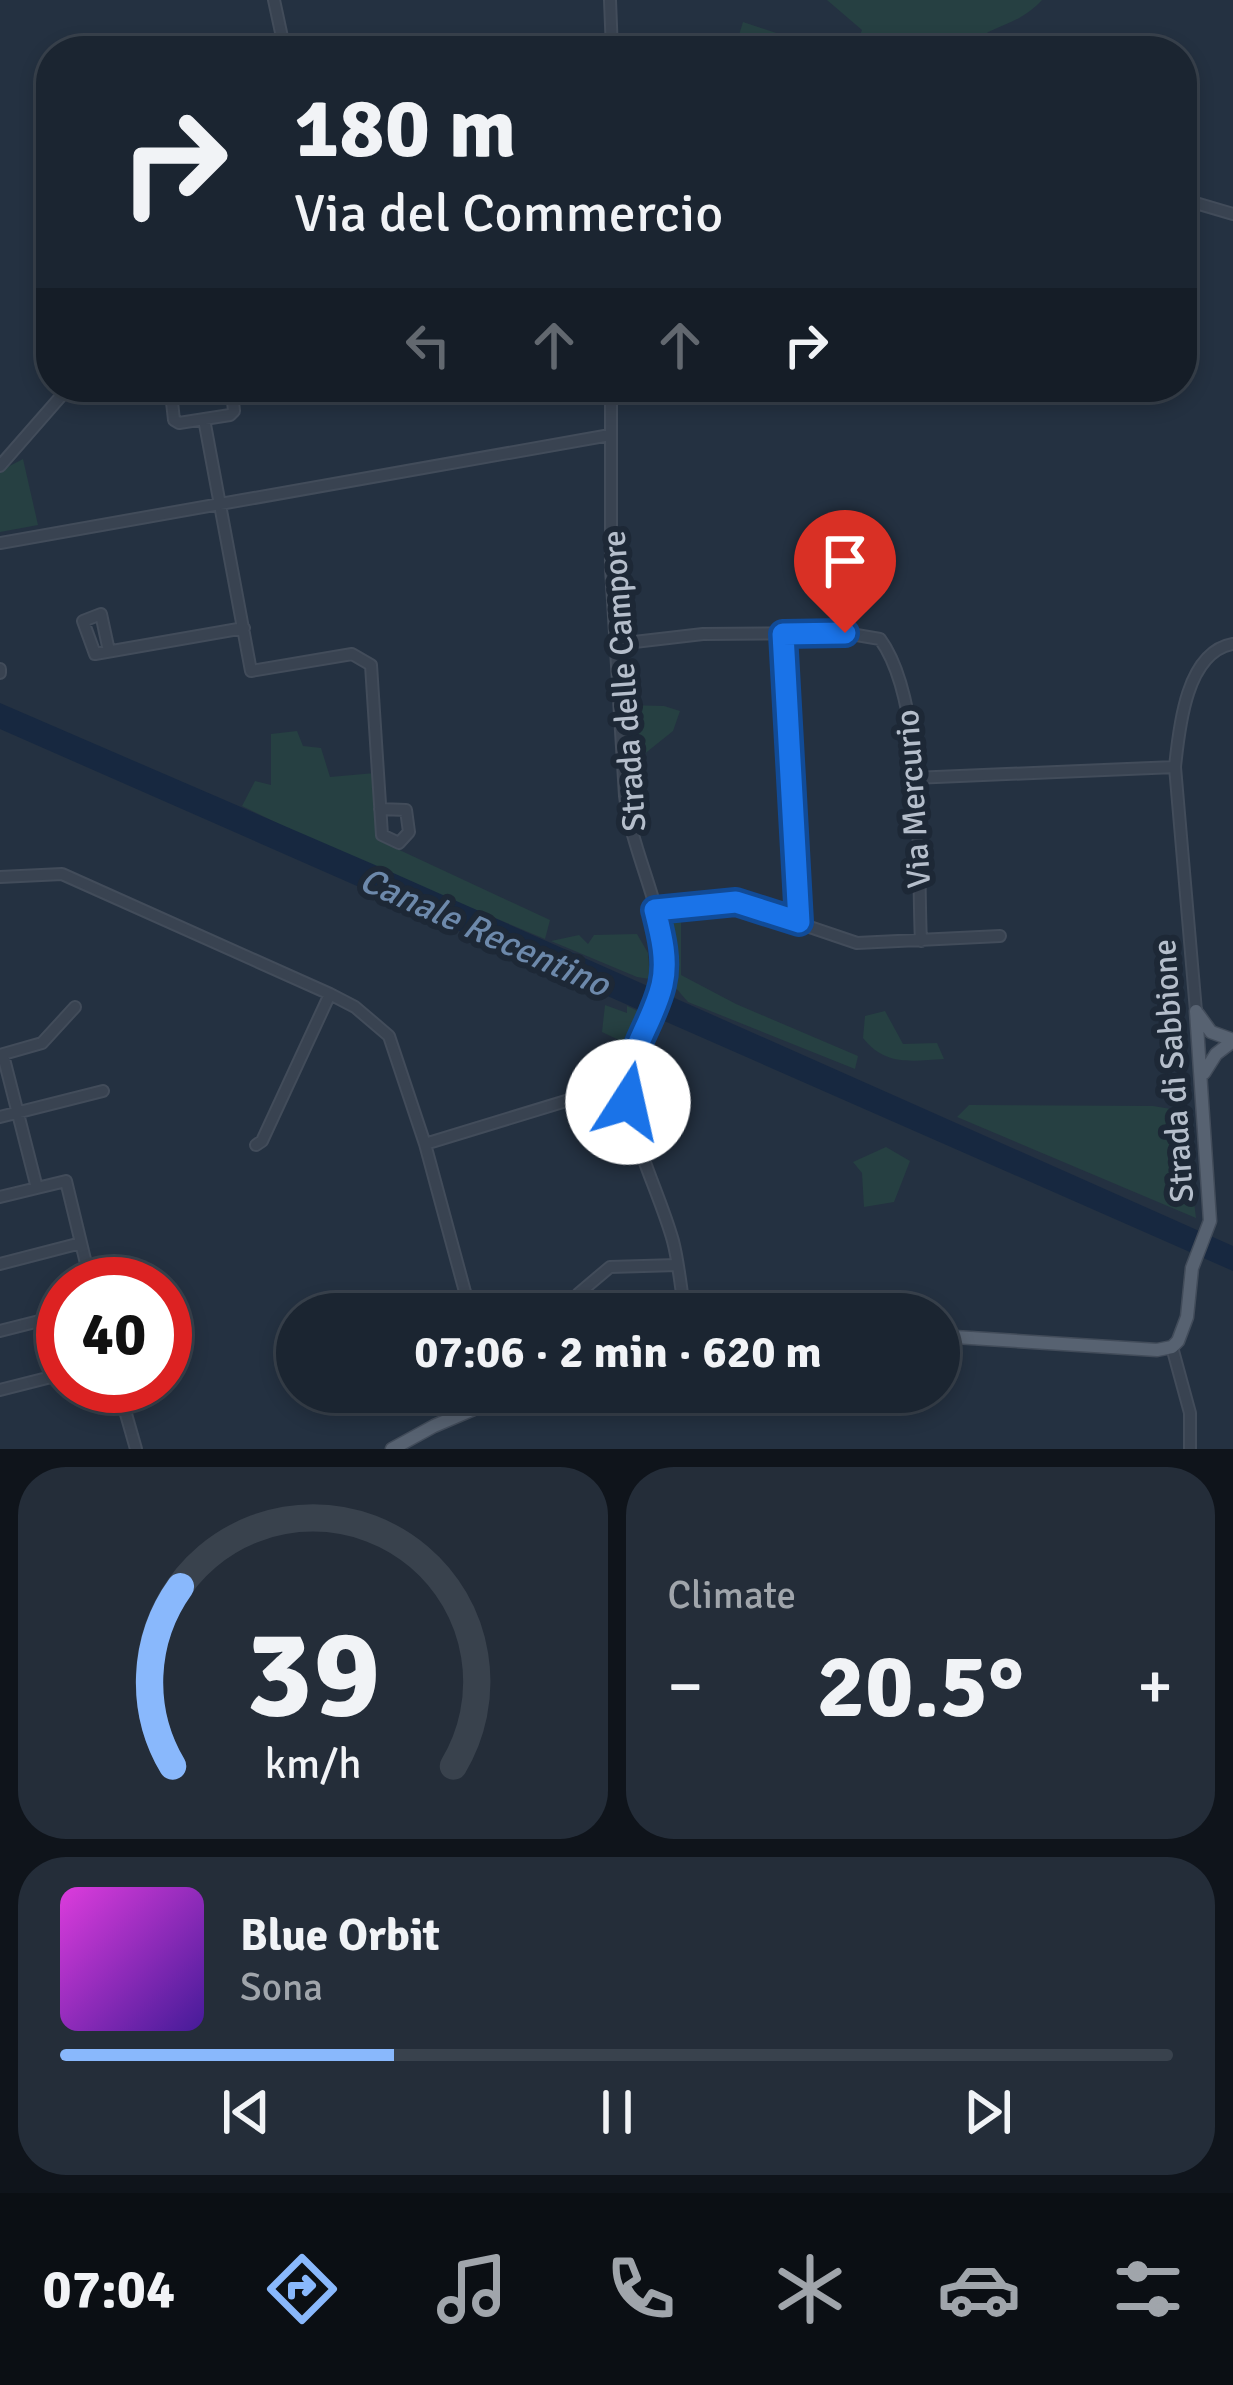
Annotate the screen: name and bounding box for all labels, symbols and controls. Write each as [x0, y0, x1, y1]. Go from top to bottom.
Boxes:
text: 180 m [294, 77, 516, 181]
icon: right [96, 84, 252, 240]
text: Via del Commercio [294, 180, 723, 247]
icon: left [395, 312, 461, 378]
icon: ahead [521, 312, 587, 378]
icon: ahead [647, 312, 713, 378]
icon: right [773, 312, 839, 378]
pin [794, 510, 896, 633]
icon: arrive [812, 528, 878, 594]
street label: Strada delle Campore [594, 529, 655, 833]
street label: Via Mercurio [887, 708, 940, 890]
water label: Canale Recentino [353, 857, 618, 1008]
street label: Strada di Sabbione [1144, 938, 1203, 1204]
position arrow [565, 1039, 691, 1165]
speed limit sign: 40 [36, 1257, 192, 1413]
text: 07:06 · 2 min · 620 m [414, 1325, 822, 1380]
text: Climate [668, 1571, 796, 1619]
text: 39 [245, 1598, 380, 1751]
text: 20.5° [816, 1631, 1024, 1742]
text: − [668, 1646, 703, 1727]
text: + [1137, 1646, 1173, 1727]
text: km/h [264, 1738, 361, 1791]
text: Blue Orbit [240, 1908, 440, 1963]
text: Sona [240, 1963, 323, 2011]
icon: previous [213, 2079, 279, 2145]
icon: pause [584, 2079, 650, 2145]
icon: next [955, 2079, 1021, 2145]
icon: directions [260, 2247, 344, 2331]
icon: music [430, 2247, 514, 2331]
icon: phone [599, 2247, 683, 2331]
icon: climate [768, 2247, 852, 2331]
icon: car [937, 2247, 1021, 2331]
icon: filters [1106, 2247, 1190, 2331]
text: 07:04 [43, 2256, 175, 2323]

